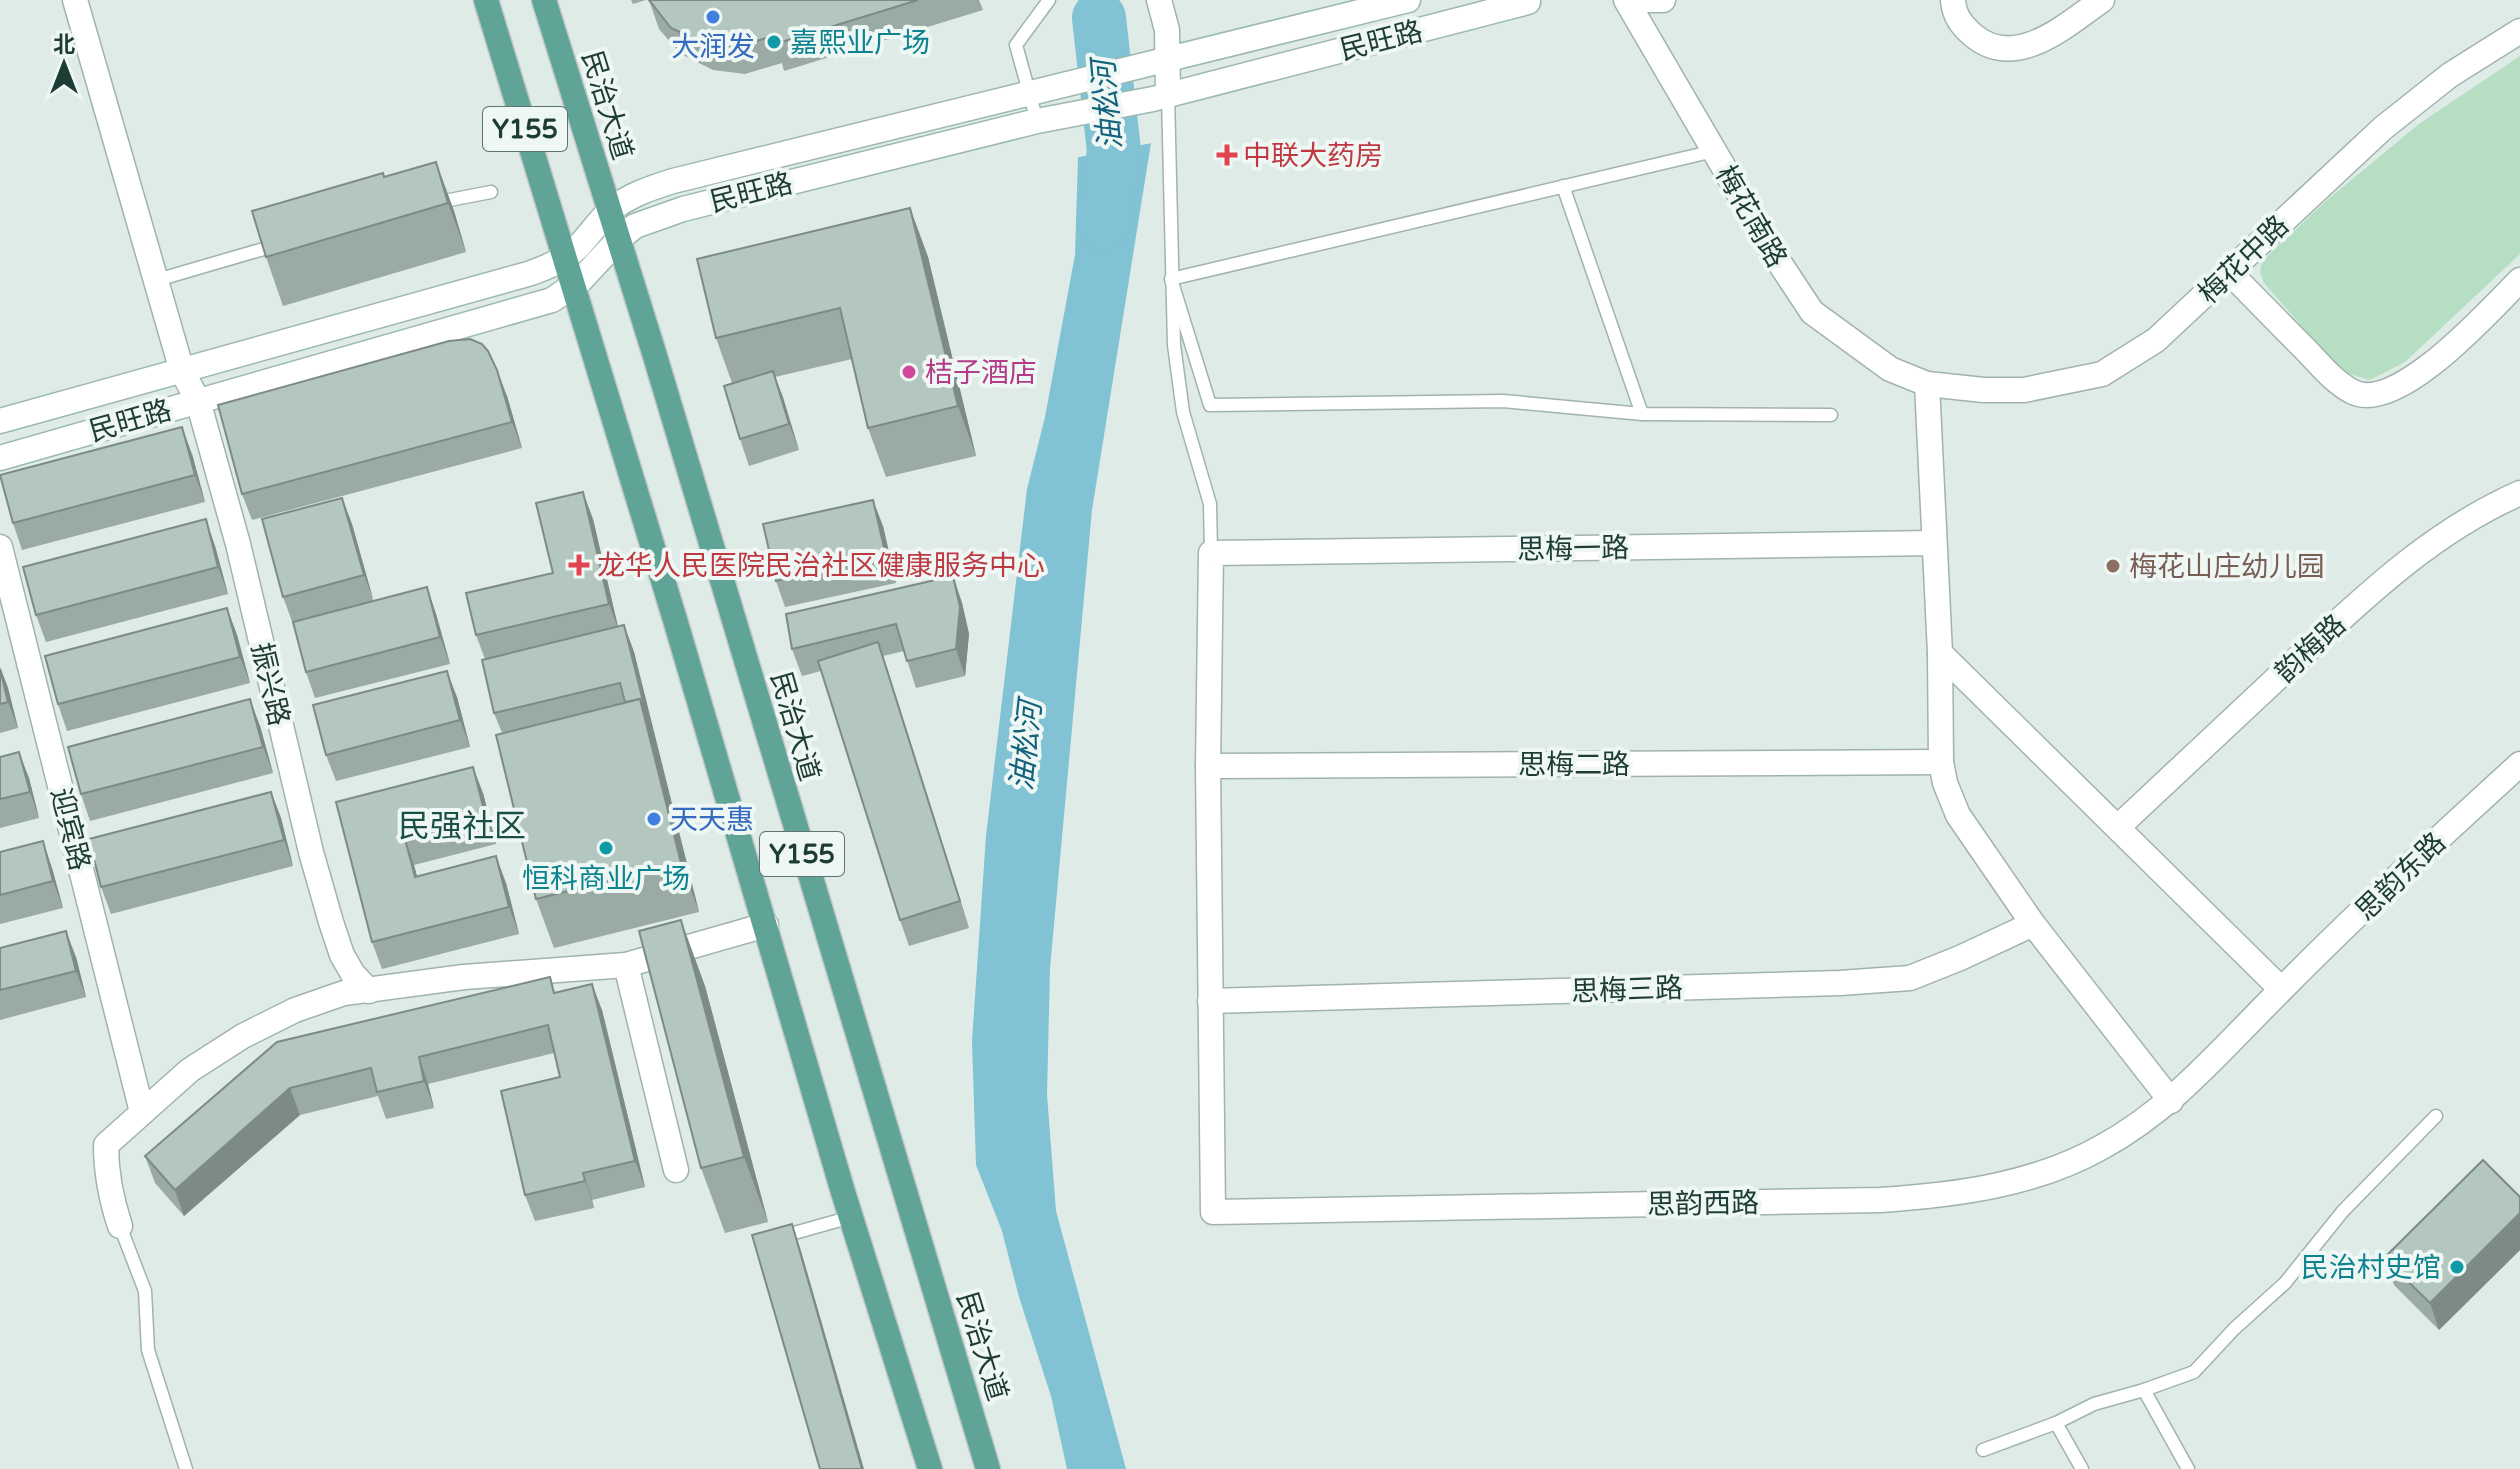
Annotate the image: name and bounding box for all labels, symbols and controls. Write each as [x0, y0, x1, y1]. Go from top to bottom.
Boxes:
marker: 大润发 [704, 8, 722, 26]
street label: 民旺路 [1336, 14, 1426, 68]
north arrow [24, 24, 104, 104]
place label: 嘉熙业广场 [790, 26, 930, 60]
place label: 大润发 [671, 30, 755, 64]
text: 北 [53, 32, 75, 58]
marker: 嘉熙业广场 [765, 33, 783, 51]
street label: 民治大道 [574, 47, 640, 164]
water label: 油松河 [1085, 54, 1130, 151]
road number: Y155 [483, 107, 567, 151]
place label: 中联大药房 [1243, 139, 1383, 173]
marker: 中联大药房 [1218, 146, 1236, 164]
street label: 梅花南路 [1708, 159, 1794, 274]
street label: 民旺路 [706, 166, 796, 220]
street label: 梅花中路 [2192, 209, 2296, 311]
place label: 桔子酒店 [925, 356, 1037, 390]
marker: 桔子酒店 [900, 363, 918, 381]
street label: 民旺路 [85, 393, 175, 449]
street label: 思梅一路 [1517, 531, 1629, 567]
place label: 龙华人民医院民治社区健康服务中心 [597, 549, 1045, 583]
place label: 梅花山庄幼儿园 [2129, 550, 2325, 584]
marker: 龙华人民医院民治社区健康服务中心 [568, 554, 590, 576]
marker: 梅花山庄幼儿园 [2104, 557, 2122, 575]
street label: 韵梅路 [2268, 608, 2353, 690]
street label: 振兴路 [244, 639, 296, 729]
street label: 民治大道 [763, 668, 827, 785]
water label: 油松河 [1003, 694, 1050, 793]
street label: 思梅二路 [1518, 748, 1630, 782]
street label: 迎宾路 [43, 784, 97, 874]
place label: 天天惠 [670, 803, 754, 837]
district label: 民强社区 [398, 808, 526, 846]
marker: 天天惠 [645, 810, 663, 828]
street label: 思韵东路 [2349, 826, 2453, 928]
road number: Y155 [760, 832, 844, 876]
marker: 恒科商业广场 [597, 839, 615, 857]
place label: 恒科商业广场 [522, 862, 690, 896]
street label: 思梅三路 [1570, 971, 1684, 1009]
street label: 思韵西路 [1647, 1186, 1759, 1222]
place label: 民治村史馆 [2301, 1251, 2441, 1285]
marker: 民治村史馆 [2448, 1258, 2466, 1276]
street label: 民治大道 [949, 1288, 1015, 1405]

